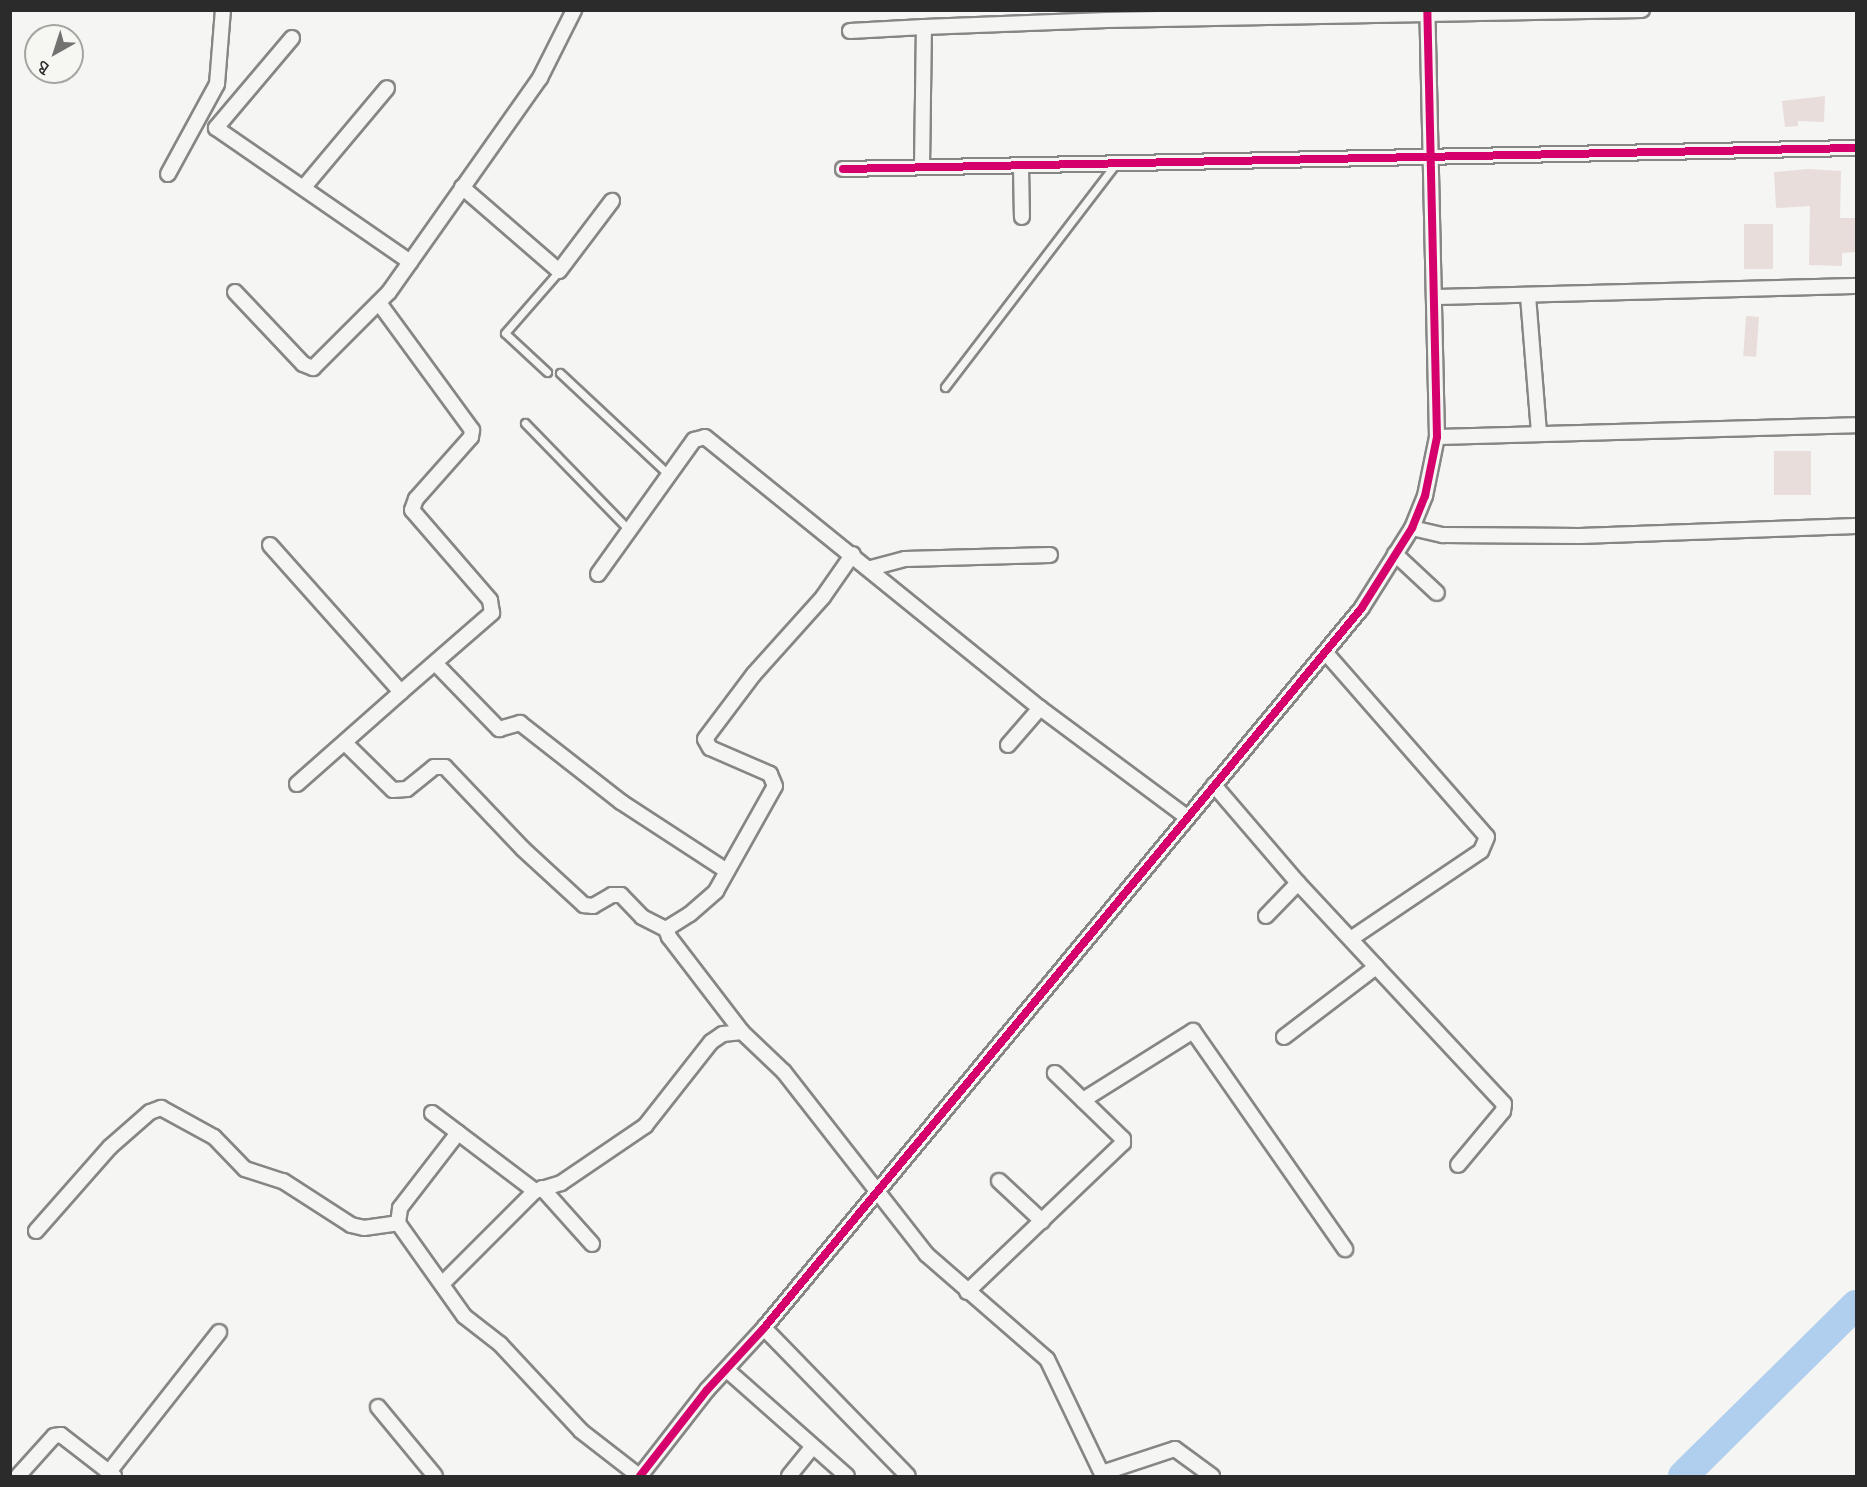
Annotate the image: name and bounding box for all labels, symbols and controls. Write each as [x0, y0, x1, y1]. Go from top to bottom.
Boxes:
north arrow [24, 24, 84, 84]
text: B [32, 54, 56, 79]

